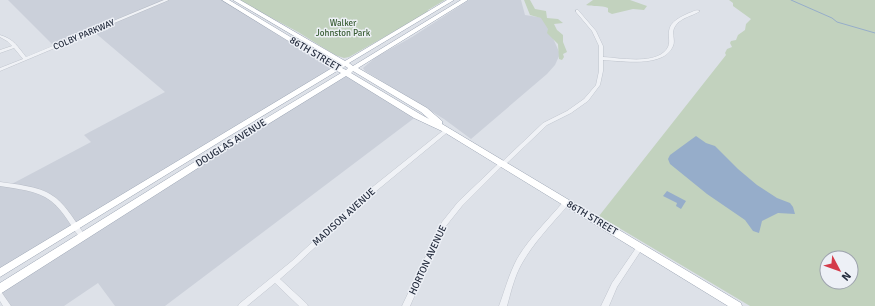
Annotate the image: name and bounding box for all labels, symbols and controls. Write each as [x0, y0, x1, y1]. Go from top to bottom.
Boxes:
street label: COLBY PARKWAY [52, 17, 117, 53]
park label: Walker Johnston Park [316, 18, 371, 39]
street label: 86TH STREET [287, 34, 343, 74]
street label: DOUGLAS AVENUE [193, 116, 269, 170]
street label: MADISON AVENUE [310, 185, 378, 249]
street label: 86TH STREET [564, 198, 620, 238]
street label: HORTON AVENUE [407, 223, 450, 297]
north arrow [819, 250, 859, 290]
text: N [839, 269, 854, 283]

